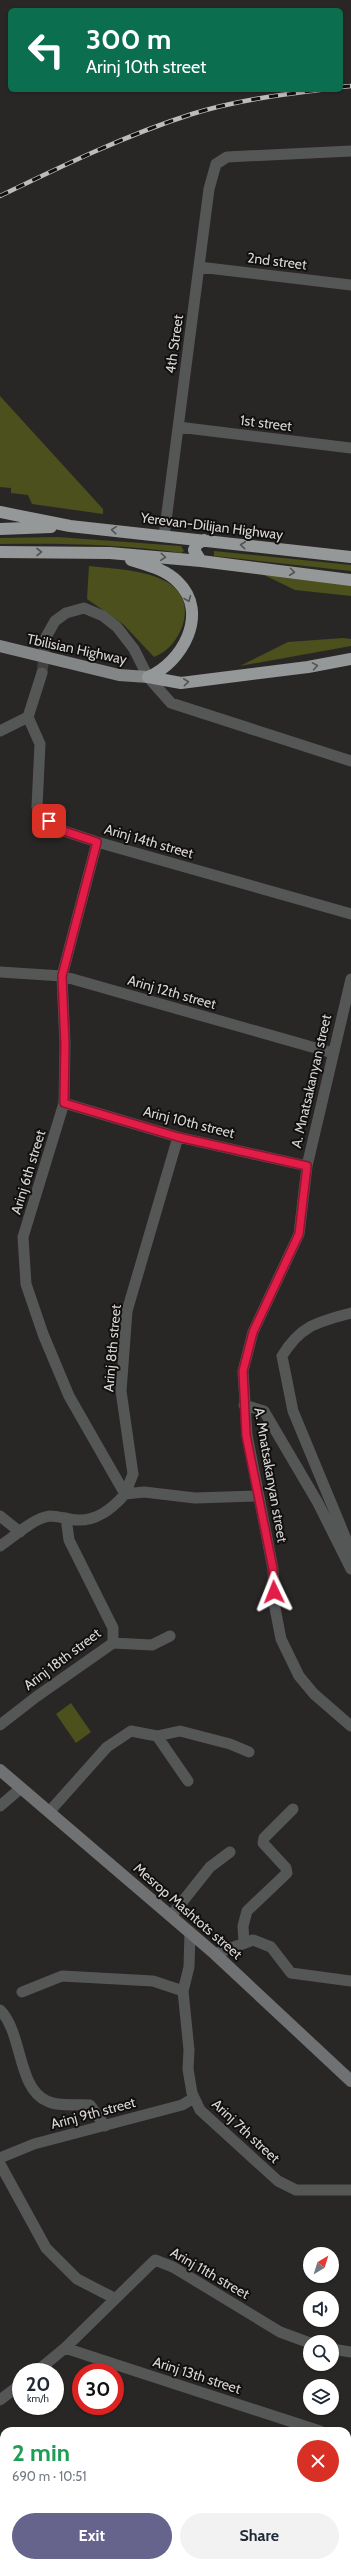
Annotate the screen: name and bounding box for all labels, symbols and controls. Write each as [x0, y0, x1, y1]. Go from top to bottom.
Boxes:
text: 300 m [86, 22, 171, 56]
icon: left [20, 24, 72, 76]
text: Arinj 10th street [86, 56, 206, 78]
street label: 2nd street [246, 248, 308, 274]
street label: 4th Street [161, 313, 187, 375]
street label: 1st street [239, 411, 293, 435]
street label: Yerevan-Dilijan Highway [139, 508, 284, 544]
one-way arrow [111, 526, 117, 535]
one-way arrow [240, 540, 246, 549]
one-way arrow [36, 548, 42, 556]
one-way arrow [160, 553, 166, 562]
one-way arrow [289, 567, 295, 576]
one-way arrow [183, 595, 191, 602]
street label: Tbilisian Highway [25, 630, 129, 668]
one-way arrow [312, 662, 318, 670]
one-way arrow [183, 678, 189, 687]
pin [32, 804, 66, 838]
icon: arrive [38, 810, 60, 832]
street label: Arinj 14th street [102, 820, 196, 862]
street label: Arinj 12th street [126, 971, 219, 1013]
street label: A. Mnatsakanyan street [287, 1012, 335, 1150]
street label: Arinj 10th street [141, 1102, 237, 1142]
street label: Arinj 6th street [7, 1127, 49, 1216]
street label: Arinj 8th street [99, 1303, 125, 1392]
street label: A. Mnatsakanyan street [250, 1406, 292, 1544]
position arrow [253, 1571, 295, 1613]
street label: Arinj 18th street [20, 1624, 104, 1694]
street label: Mesrop Mashtots street [130, 1859, 246, 1963]
street label: Arinj 9th street [49, 2093, 138, 2133]
street label: Arinj 7th street [208, 2095, 284, 2167]
street label: Arinj 11th street [167, 2243, 253, 2303]
north arrow [303, 2247, 339, 2283]
map controls [303, 2247, 339, 2415]
button: sound [303, 2291, 339, 2327]
button: search [303, 2335, 339, 2371]
street label: Arinj 13th street [151, 2352, 243, 2398]
speed limit sign: 30 [72, 2363, 124, 2415]
text: 20 [26, 2372, 50, 2396]
button: layers [303, 2379, 339, 2415]
text: km/h [27, 2392, 49, 2405]
text: 2 min [12, 2438, 70, 2467]
button: close [297, 2440, 339, 2482]
text: 690 m · 10:51 [12, 2468, 86, 2484]
button: Exit [12, 2513, 172, 2559]
button: Share [180, 2513, 339, 2559]

